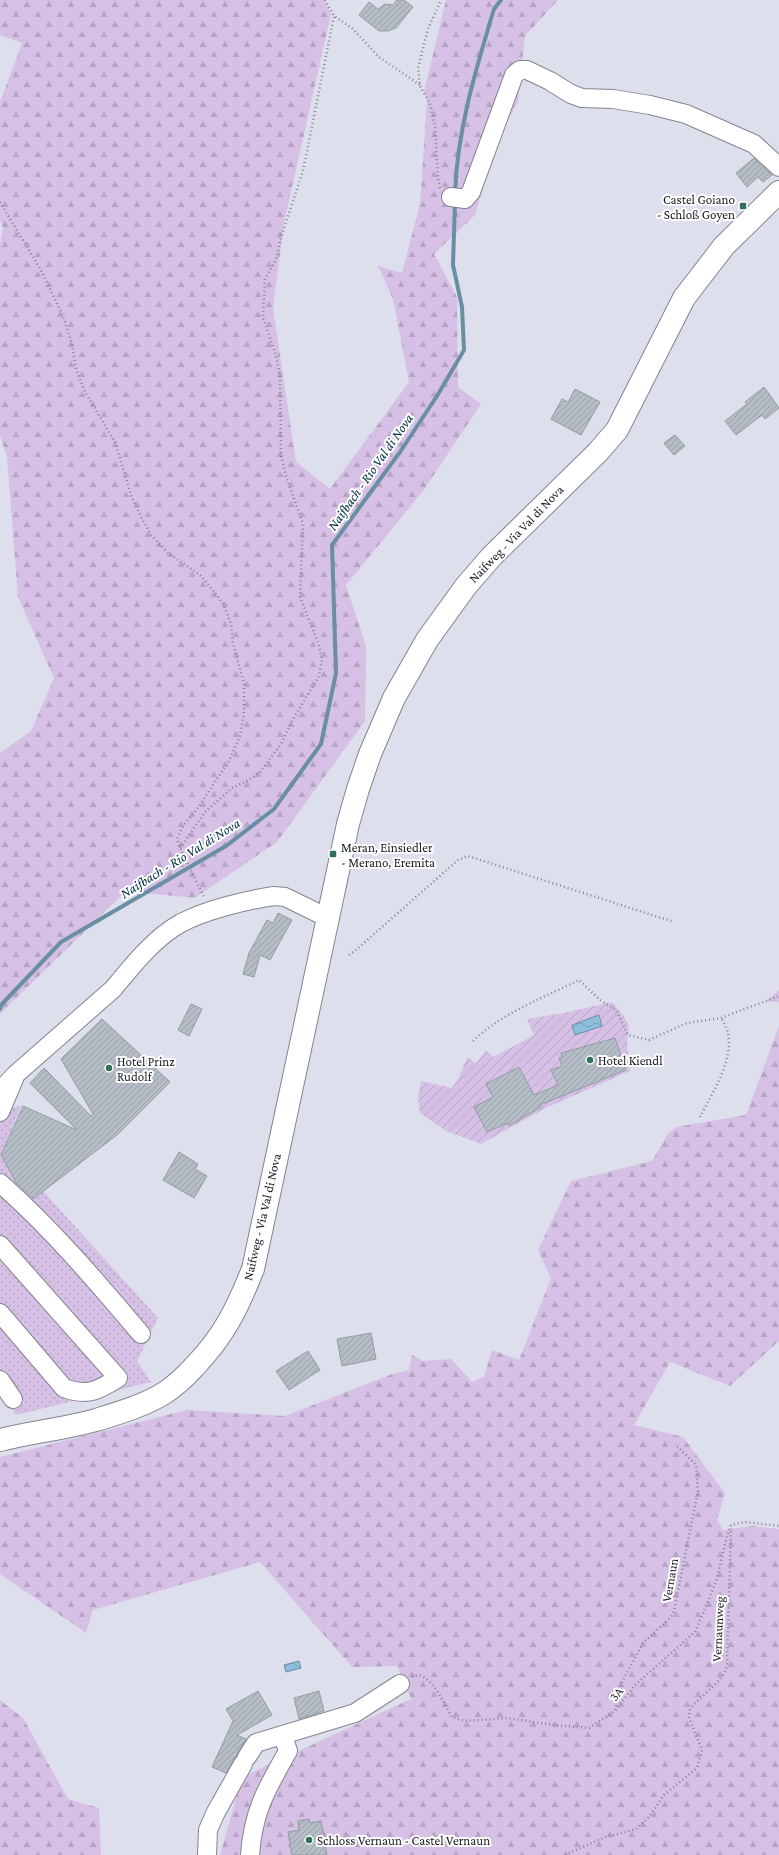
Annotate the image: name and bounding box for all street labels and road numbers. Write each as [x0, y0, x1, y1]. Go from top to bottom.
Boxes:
street label: Naifweg - Via Val di Nova [465, 482, 567, 586]
street label: Naifweg - Via Val di Nova [240, 1152, 284, 1282]
street label: Vernaun [659, 1557, 681, 1603]
street label: Vernaunweg [709, 1595, 727, 1662]
street label: 3A [606, 1684, 626, 1704]

